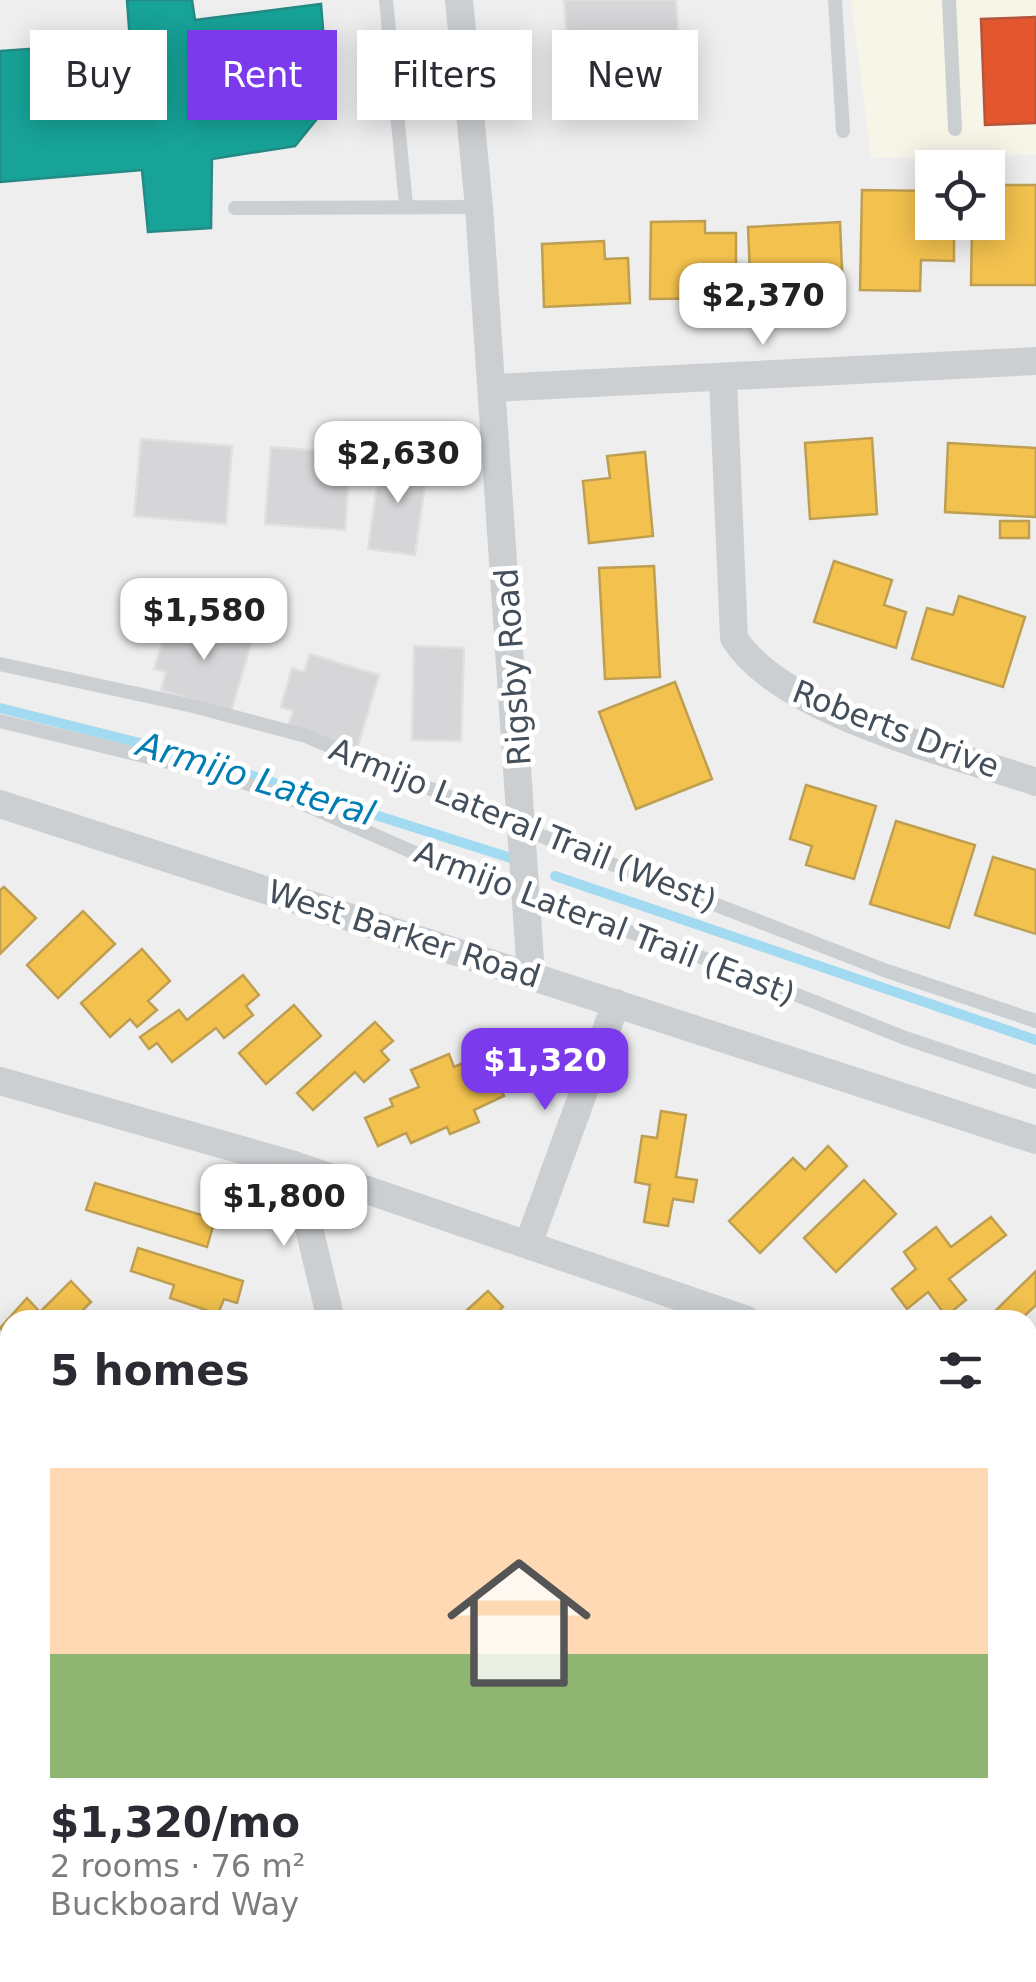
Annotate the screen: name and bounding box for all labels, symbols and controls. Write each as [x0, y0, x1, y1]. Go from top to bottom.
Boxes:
chip: Buy [30, 30, 167, 120]
chip: Rent [187, 30, 337, 120]
chip: Filters [357, 30, 532, 120]
chip: New [552, 30, 698, 120]
map controls [915, 150, 1005, 240]
button: locate [915, 150, 1005, 240]
pin: $2,370 [682, 263, 844, 348]
text: $2,370 [701, 276, 825, 314]
pin: $2,630 [317, 421, 479, 506]
text: $2,630 [336, 434, 460, 472]
street label: Rigsby Road [487, 567, 539, 767]
pin: $1,580 [123, 578, 285, 663]
text: $1,580 [142, 591, 266, 629]
street label: Roberts Drive [787, 672, 1005, 786]
water label: Armijo Lateral [131, 723, 380, 834]
street label: Armijo Lateral Trail (West) [324, 730, 722, 920]
street label: Armijo Lateral Trail (East) [409, 833, 801, 1013]
street label: West Barker Road [263, 872, 545, 996]
pin: $1,320 [464, 1028, 626, 1113]
text: $1,320 [483, 1041, 607, 1079]
pin: $1,800 [203, 1164, 365, 1249]
text: $1,800 [222, 1177, 346, 1215]
icon: filters [933, 1343, 988, 1398]
text: 5 homes [50, 1346, 250, 1395]
icon: home [429, 1533, 609, 1713]
text: $1,320/mo [50, 1798, 300, 1847]
text: 2 rooms · 76 m² [50, 1847, 305, 1885]
text: Buckboard Way [50, 1885, 299, 1923]

